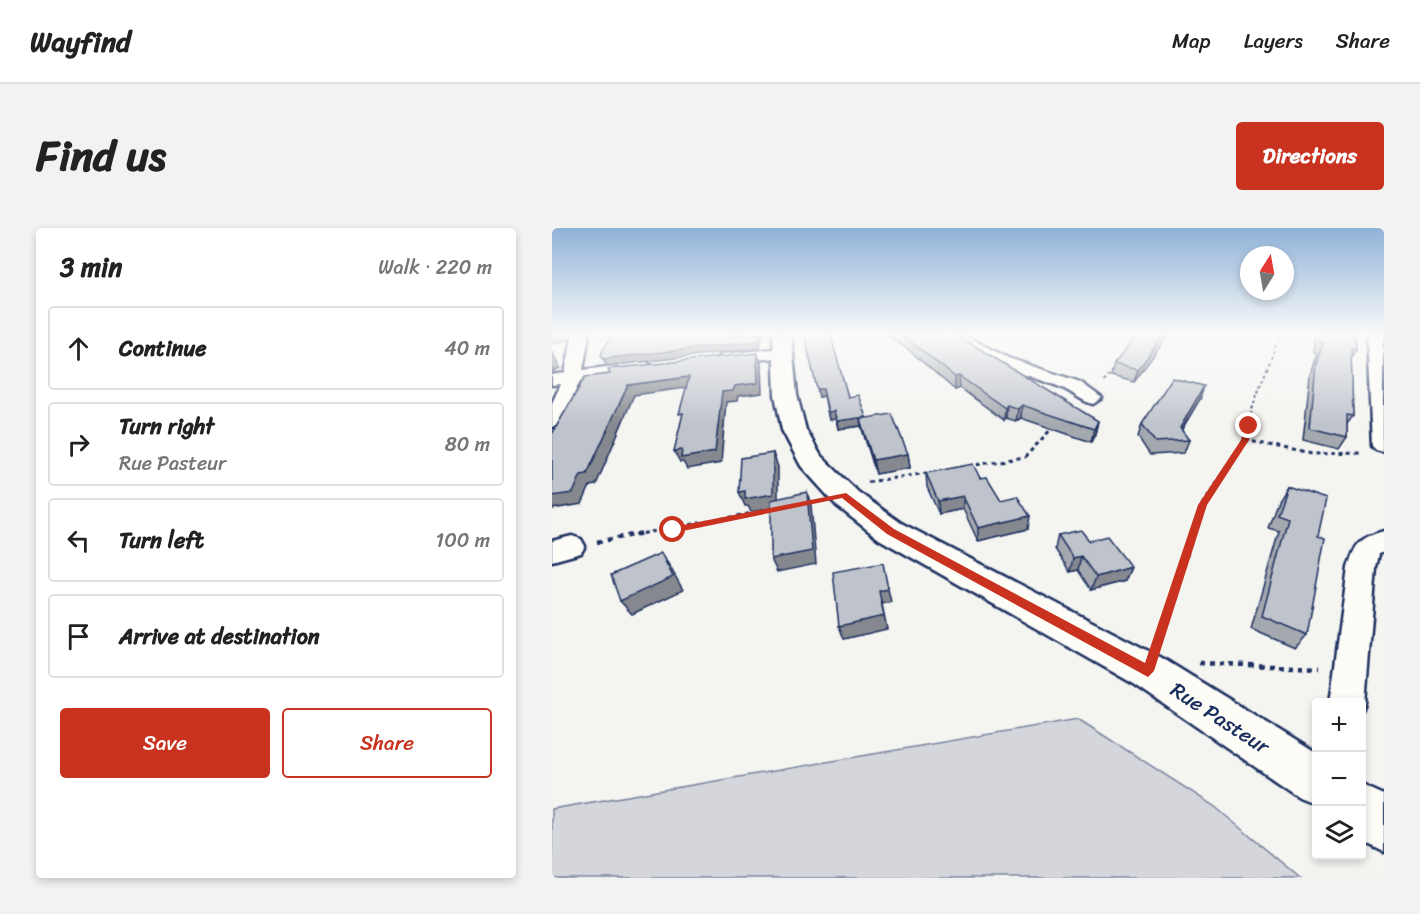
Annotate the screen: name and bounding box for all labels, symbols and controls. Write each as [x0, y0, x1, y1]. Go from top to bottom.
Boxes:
text: Wayfind [30, 17, 131, 66]
text: Map [1172, 22, 1211, 60]
text: Layers [1244, 22, 1303, 60]
text: Share [1336, 22, 1390, 60]
text: Find us [36, 119, 166, 193]
button: Directions [1236, 122, 1384, 190]
text: 3 min [60, 244, 122, 290]
north arrow [1240, 246, 1294, 300]
text: Walk · 220 m [378, 250, 492, 285]
text: Continue [119, 329, 207, 368]
text: 40 m [444, 331, 490, 366]
icon: ahead [62, 332, 95, 365]
text: Turn right [119, 407, 214, 446]
route end [1235, 412, 1261, 438]
text: 80 m [445, 427, 490, 462]
icon: right [62, 428, 95, 461]
text: Rue Pasteur [119, 446, 226, 481]
route start [659, 516, 685, 542]
text: Turn left [119, 521, 204, 560]
text: 100 m [436, 523, 490, 558]
icon: left [62, 524, 95, 557]
text: Arrive at destination [119, 617, 320, 656]
icon: arrive [62, 620, 95, 653]
street label: Rue Pasteur [1162, 671, 1279, 765]
map controls [1312, 698, 1366, 860]
button: + [1312, 698, 1366, 752]
button: Save [60, 708, 270, 778]
button: Share [282, 708, 492, 778]
button: − [1312, 752, 1366, 806]
button: layers [1312, 806, 1366, 860]

